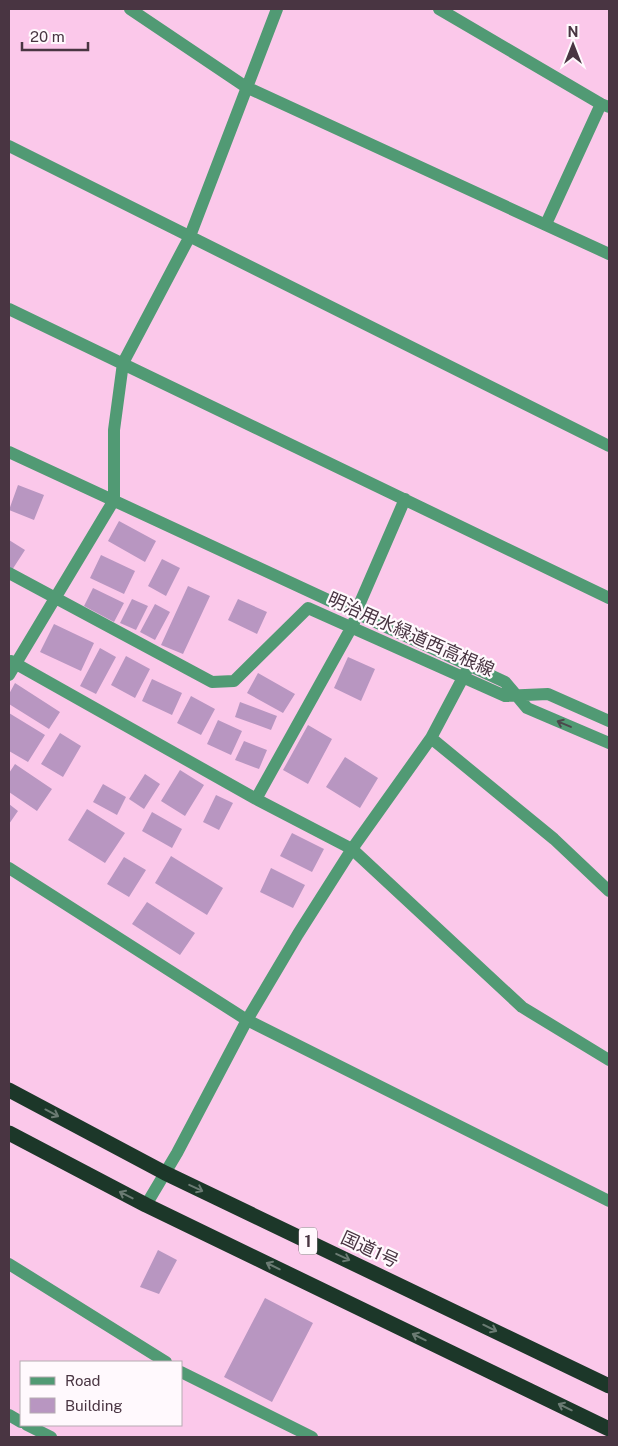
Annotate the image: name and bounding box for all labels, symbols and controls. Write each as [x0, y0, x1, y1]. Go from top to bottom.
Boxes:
scale bar [22, 20, 89, 52]
north arrow [548, 20, 598, 70]
text: N [568, 24, 578, 40]
text: 20 m [30, 28, 65, 45]
street label: 明治用水緑道西高根線 [325, 588, 497, 680]
one-way arrow [557, 719, 572, 728]
one-way arrow [44, 1109, 59, 1118]
one-way arrow [188, 1184, 203, 1193]
one-way arrow [119, 1190, 134, 1200]
street label: 国道1号 [338, 1227, 402, 1271]
road number: 1 [299, 1228, 317, 1254]
one-way arrow [335, 1253, 350, 1263]
one-way arrow [265, 1261, 280, 1271]
one-way arrow [482, 1323, 497, 1333]
one-way arrow [412, 1332, 427, 1341]
legend [20, 1361, 182, 1426]
text: Road [65, 1372, 101, 1389]
text: Building [65, 1397, 123, 1414]
one-way arrow [558, 1402, 573, 1412]

